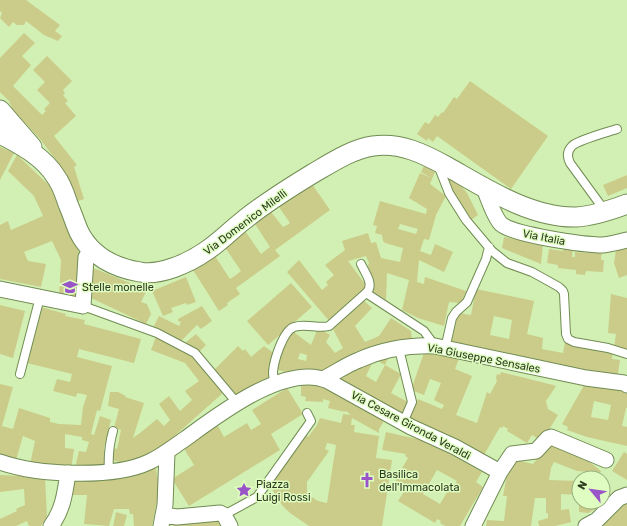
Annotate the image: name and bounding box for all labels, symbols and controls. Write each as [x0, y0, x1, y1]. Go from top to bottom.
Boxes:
street label: Via Domenico Milelli [201, 187, 290, 258]
street label: Via Italia [521, 227, 566, 248]
school or university icon: Stelle monelle [61, 278, 79, 296]
place label: Stelle monelle [82, 281, 154, 294]
street label: Via Giuseppe Sensales [426, 341, 542, 376]
street label: Via Cesare Gironda Veraldi [349, 388, 473, 463]
place label: Basilica dell'Immacolata [379, 468, 460, 494]
north arrow [571, 470, 611, 510]
church icon: Basilica dell'Immacolata [358, 471, 376, 489]
place label: Piazza Luigi Rossi [256, 478, 311, 504]
text: N [575, 479, 590, 492]
place icon: Piazza Luigi Rossi [235, 481, 253, 499]

